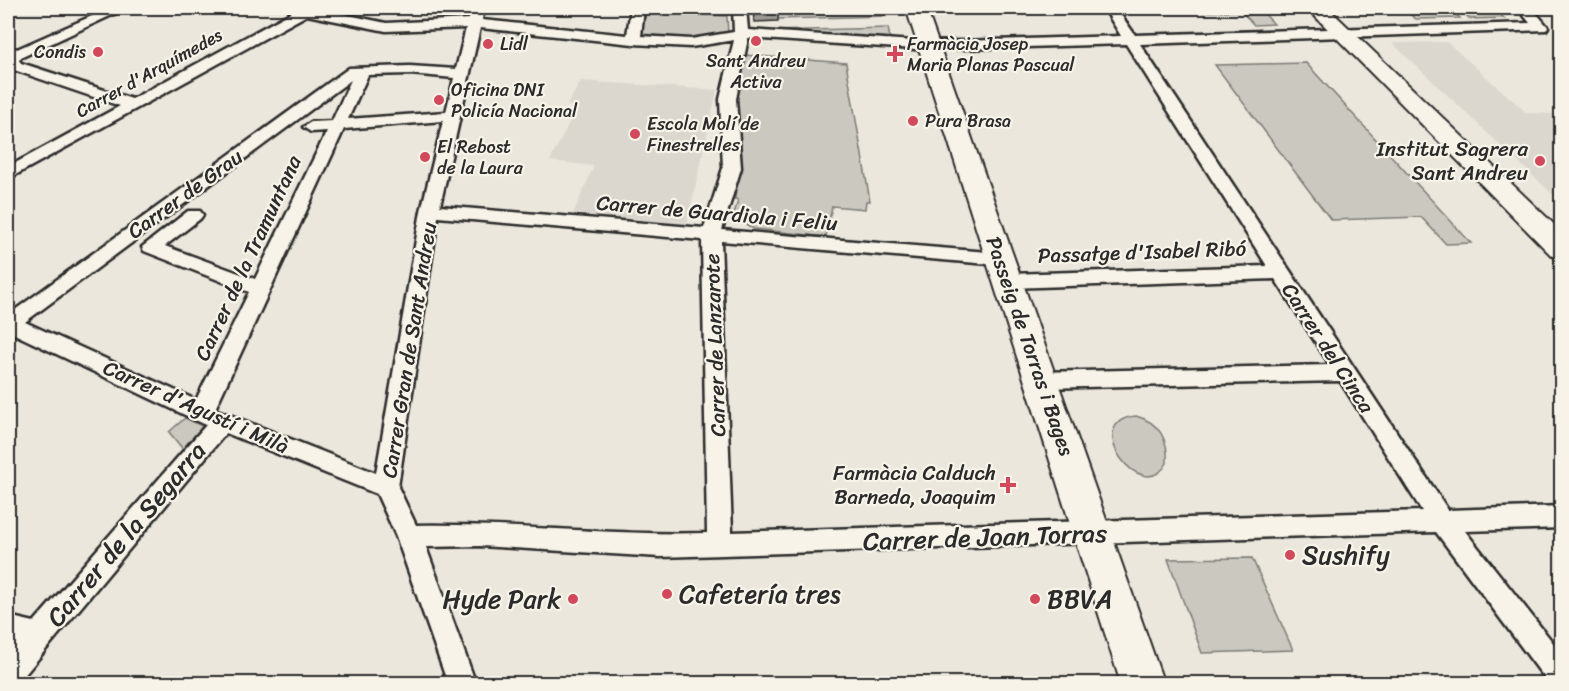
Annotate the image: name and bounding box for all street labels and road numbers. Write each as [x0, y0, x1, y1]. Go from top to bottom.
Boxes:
street label: Carrer d'Arquímedes [70, 19, 229, 127]
street label: Carrer de Grau [119, 138, 252, 249]
street label: Carrer de la Tramuntana [184, 148, 313, 367]
street label: Carrer de Guardiola i Feliu [595, 184, 839, 242]
street label: Carrer Gran de Sant Andreu [370, 219, 448, 481]
street label: Passatge d'Isabel Ribó [1037, 229, 1247, 275]
street label: Passeig de Torras i Bages [975, 231, 1086, 461]
street label: Carrer de Lanzarote [693, 252, 737, 437]
street label: Carrer del Cinca [1271, 275, 1385, 422]
street label: Carrer d'Agustí i Milà [97, 349, 296, 465]
street label: Carrer de la Segarra [34, 430, 218, 638]
street label: Carrer de Joan Torras [862, 510, 1108, 564]

